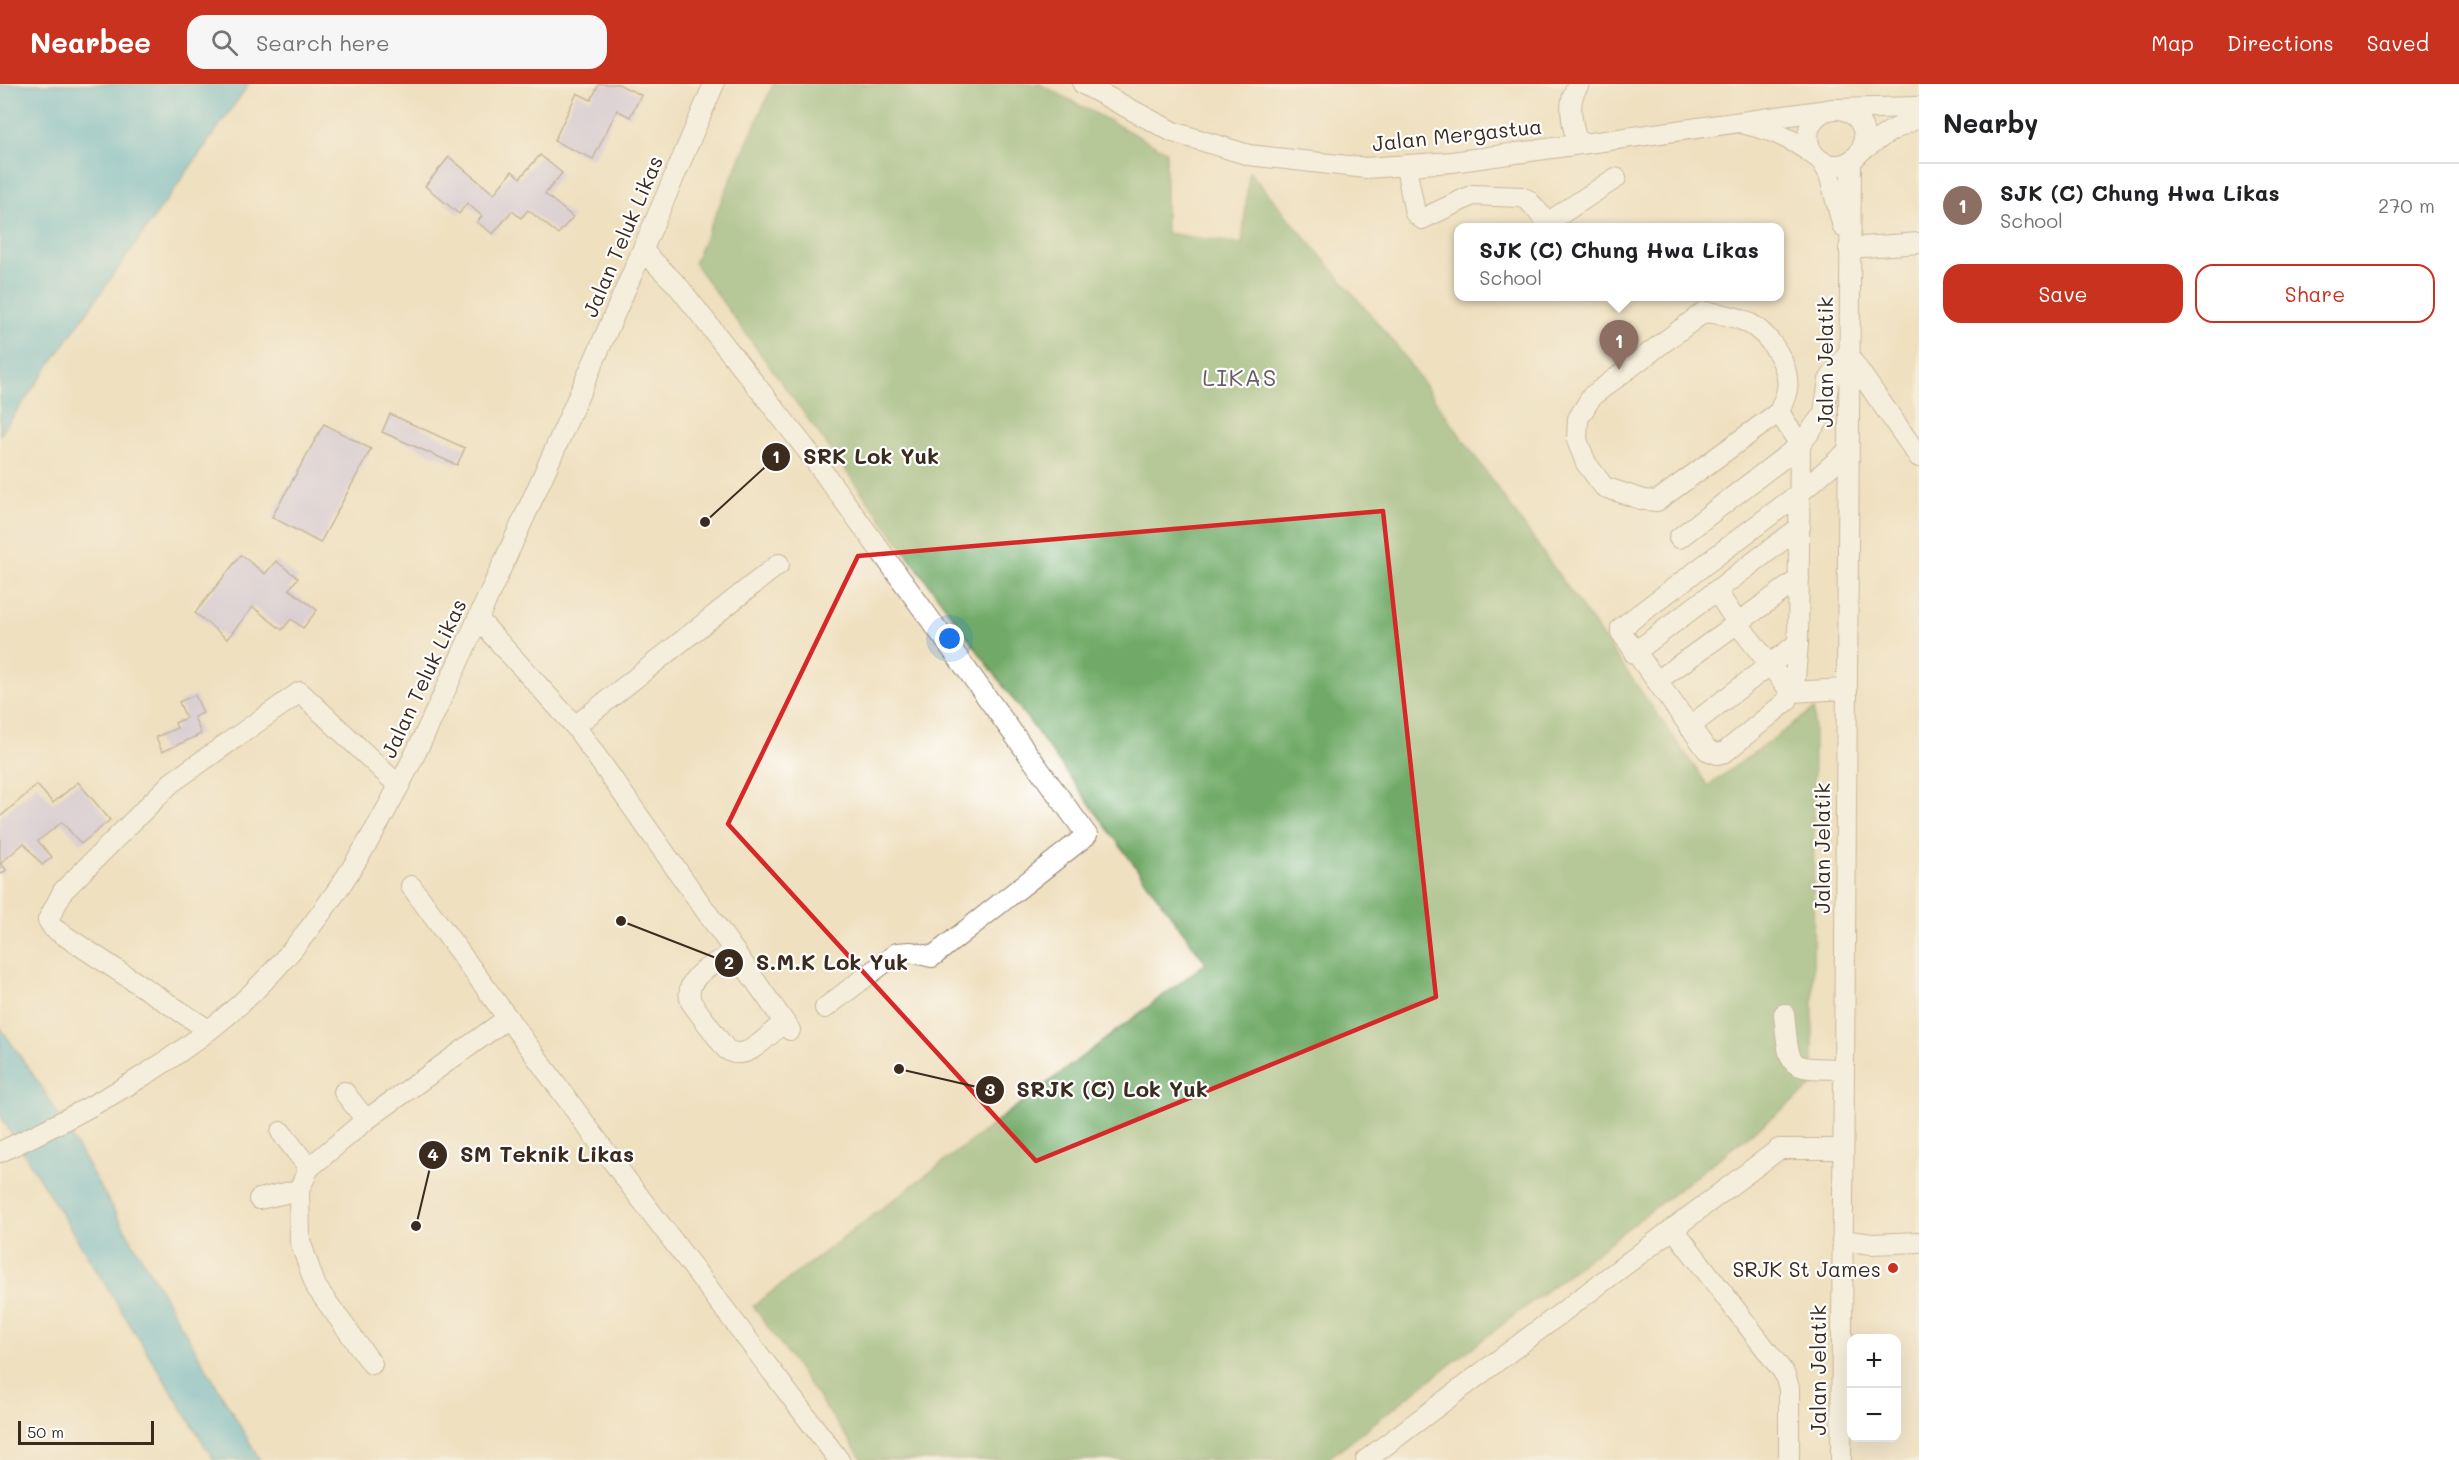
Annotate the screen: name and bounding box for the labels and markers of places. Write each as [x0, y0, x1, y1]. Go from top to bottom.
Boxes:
pin: 1 [1600, 320, 1638, 370]
callout: SRK Lok Yuk [761, 437, 951, 477]
callout: S.M.K Lok Yuk [714, 943, 920, 983]
callout: SRJK (C) Lok Yuk [975, 1070, 1220, 1110]
callout: SM Teknik Likas [418, 1135, 646, 1175]
place label: SRJK St James [1732, 1255, 1881, 1282]
marker: SRJK St James [1886, 1261, 1900, 1275]

